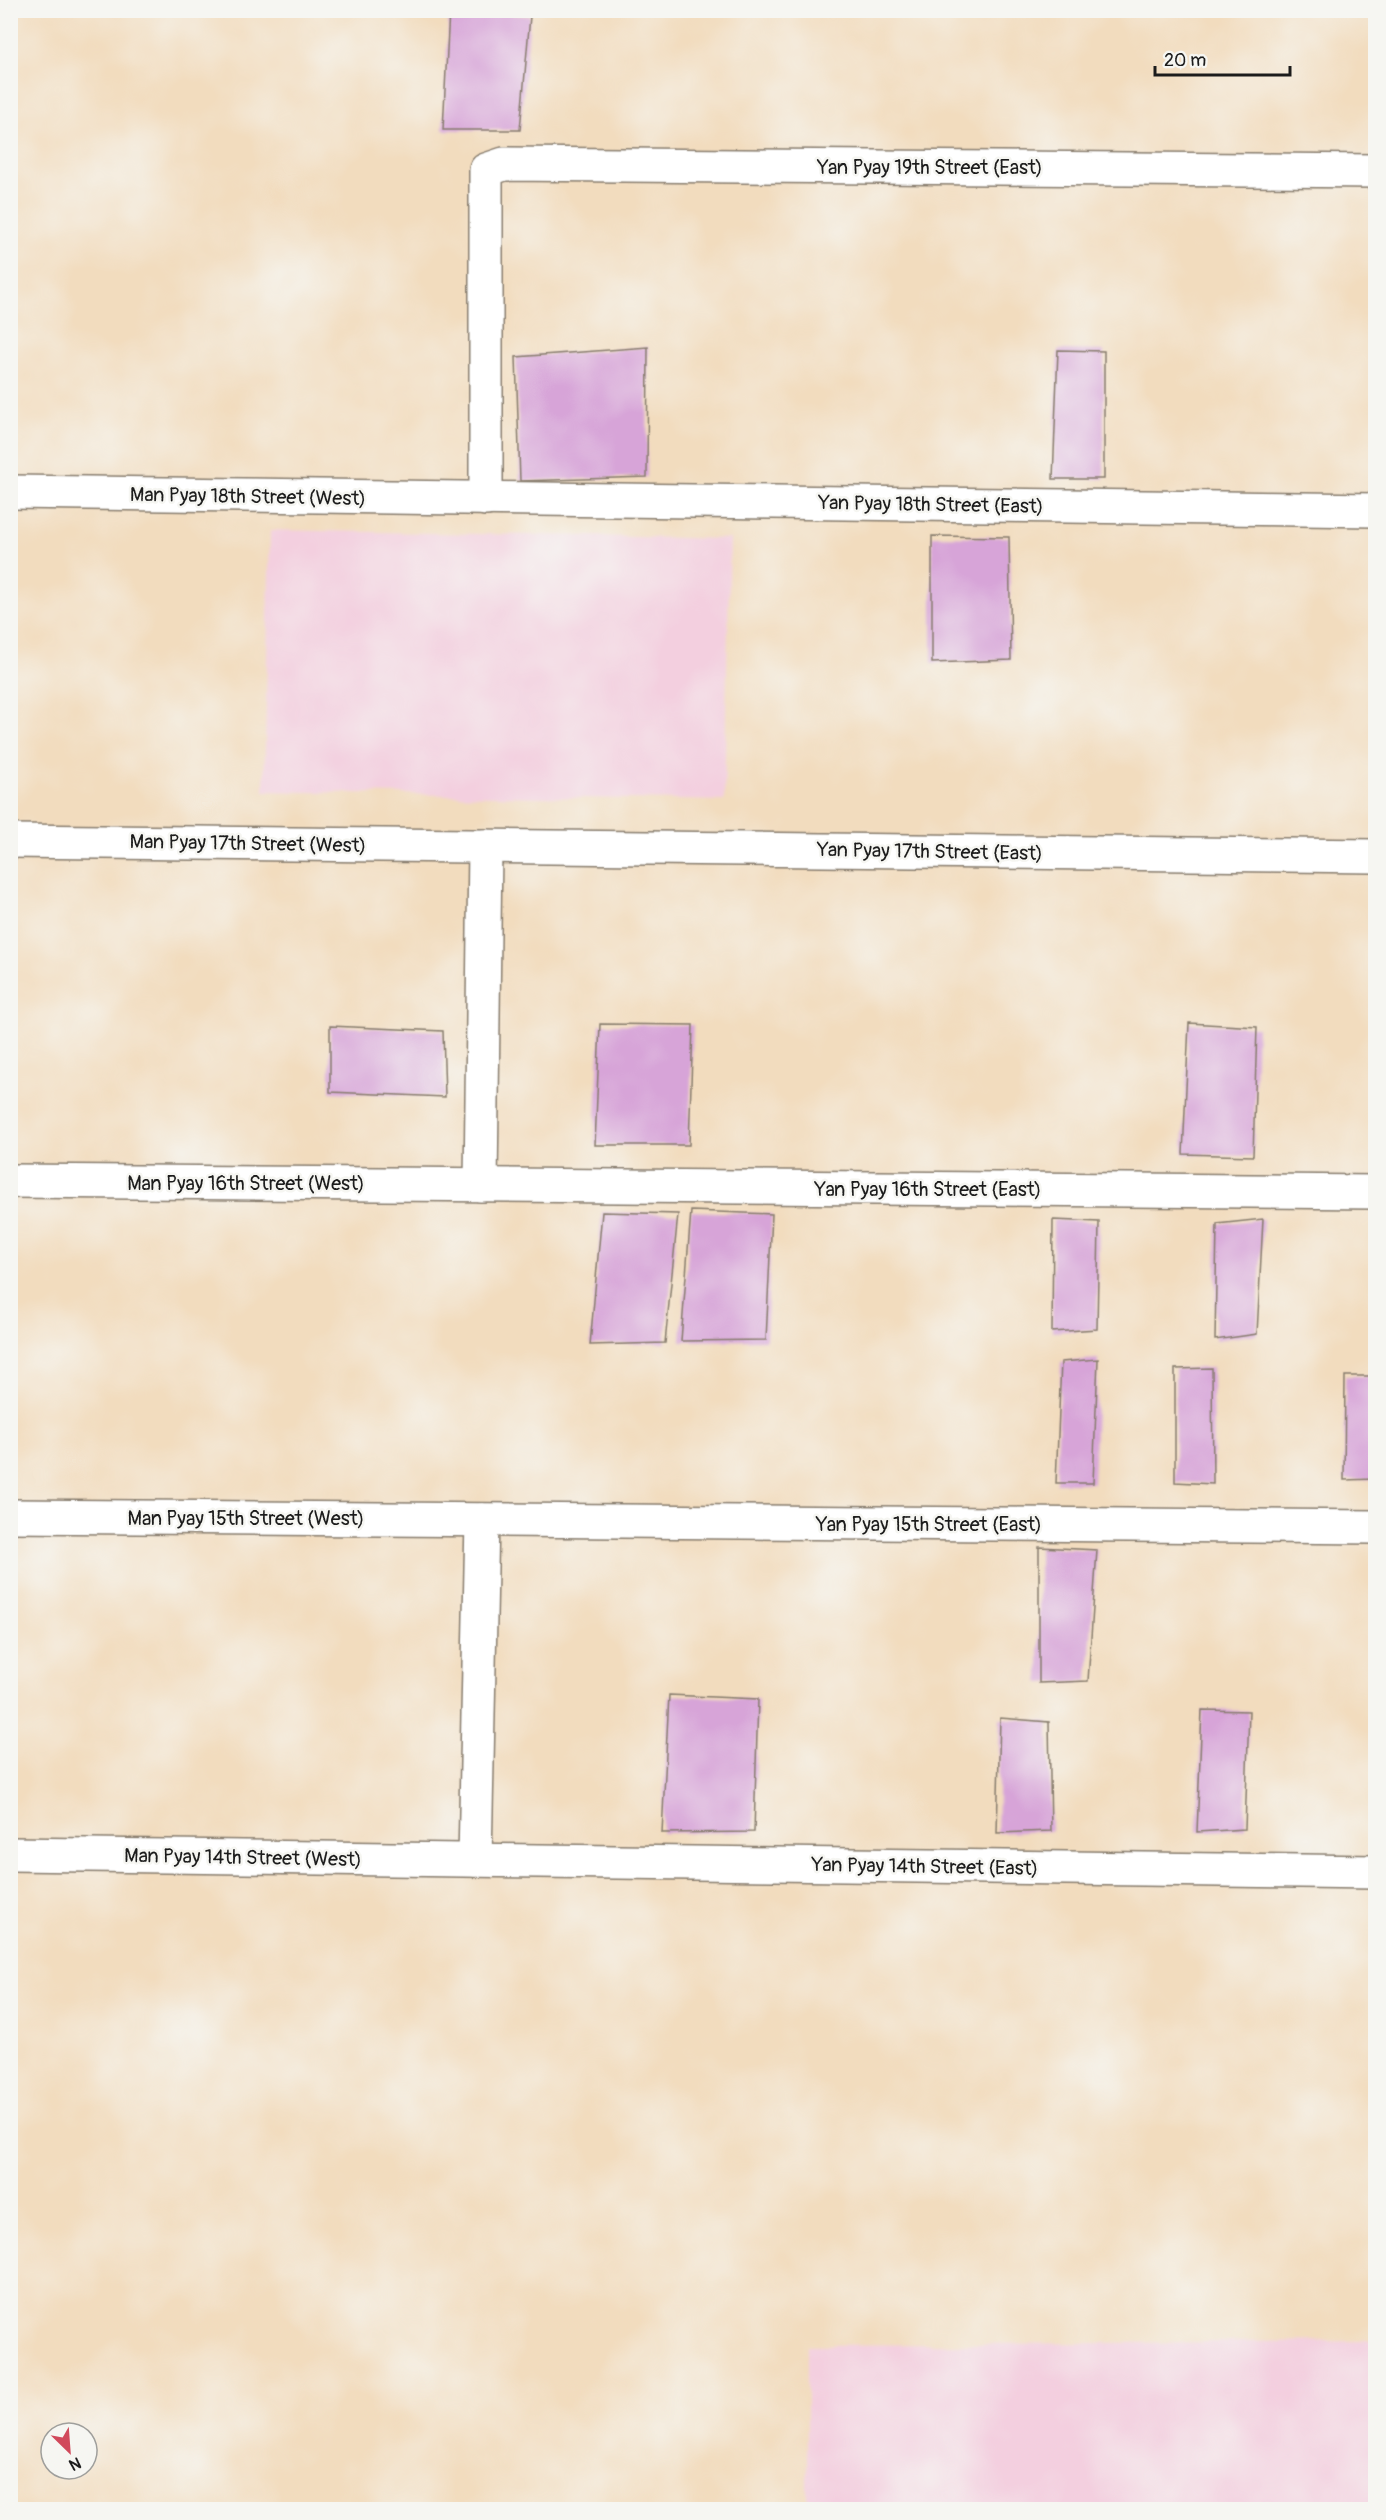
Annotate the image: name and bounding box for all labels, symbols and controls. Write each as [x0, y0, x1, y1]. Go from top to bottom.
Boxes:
scale bar [1155, 39, 1290, 77]
text: 20 m [1164, 49, 1206, 72]
street label: Yan Pyay 19th Street (East) [816, 155, 1043, 180]
street label: Man Pyay 18th Street (West) [130, 482, 366, 511]
street label: Yan Pyay 18th Street (East) [817, 490, 1044, 519]
street label: Man Pyay 17th Street (West) [129, 829, 367, 858]
street label: Yan Pyay 17th Street (East) [816, 837, 1043, 866]
street label: Man Pyay 16th Street (West) [127, 1171, 365, 1196]
street label: Yan Pyay 16th Street (East) [814, 1177, 1041, 1202]
street label: Man Pyay 15th Street (West) [128, 1506, 364, 1531]
street label: Yan Pyay 15th Street (East) [815, 1512, 1042, 1537]
street label: Man Pyay 14th Street (West) [124, 1843, 362, 1872]
street label: Yan Pyay 14th Street (East) [810, 1852, 1039, 1881]
north arrow [39, 2421, 99, 2481]
text: N [66, 2452, 84, 2475]

